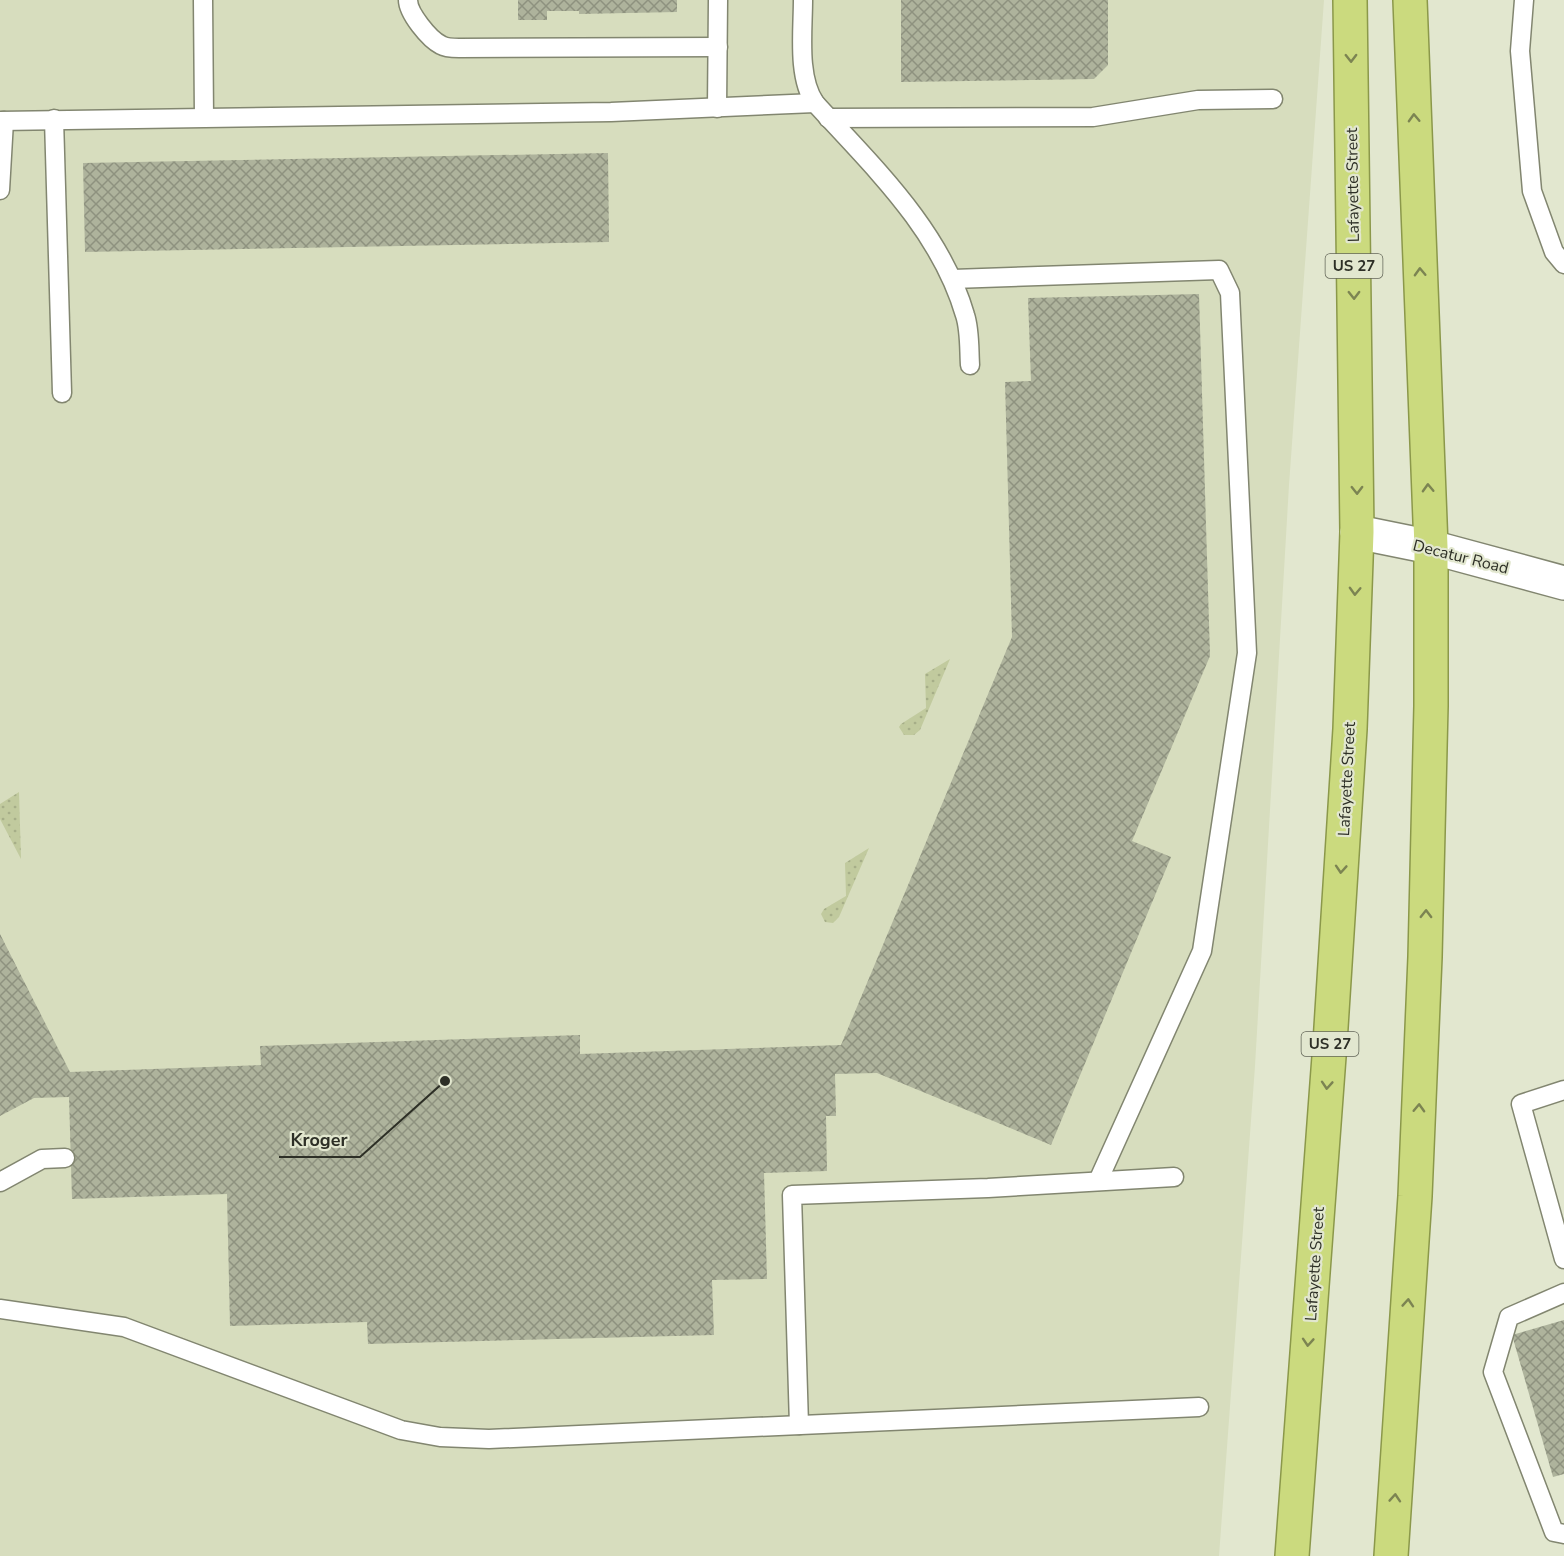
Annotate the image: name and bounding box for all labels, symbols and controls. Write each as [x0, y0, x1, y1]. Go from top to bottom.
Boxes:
one-way arrow [1344, 54, 1357, 63]
one-way arrow [1408, 114, 1421, 123]
street label: Lafayette Street [1341, 127, 1365, 242]
road number: US 27 [1326, 254, 1382, 278]
one-way arrow [1414, 268, 1426, 277]
one-way arrow [1348, 291, 1360, 300]
one-way arrow [1422, 484, 1435, 493]
one-way arrow [1351, 486, 1363, 495]
street label: Decatur Road [1411, 534, 1511, 579]
one-way arrow [1349, 586, 1362, 595]
street label: Lafayette Street [1333, 721, 1361, 837]
one-way arrow [1335, 865, 1348, 874]
one-way arrow [1420, 909, 1432, 918]
road number: US 27 [1302, 1032, 1358, 1056]
one-way arrow [1321, 1080, 1334, 1089]
one-way arrow [1412, 1104, 1425, 1113]
callout: Kroger [279, 1121, 360, 1157]
text: Kroger [291, 1128, 347, 1152]
street label: Lafayette Street [1300, 1206, 1330, 1322]
one-way arrow [1401, 1299, 1414, 1308]
one-way arrow [1301, 1338, 1314, 1347]
one-way arrow [1388, 1493, 1401, 1502]

